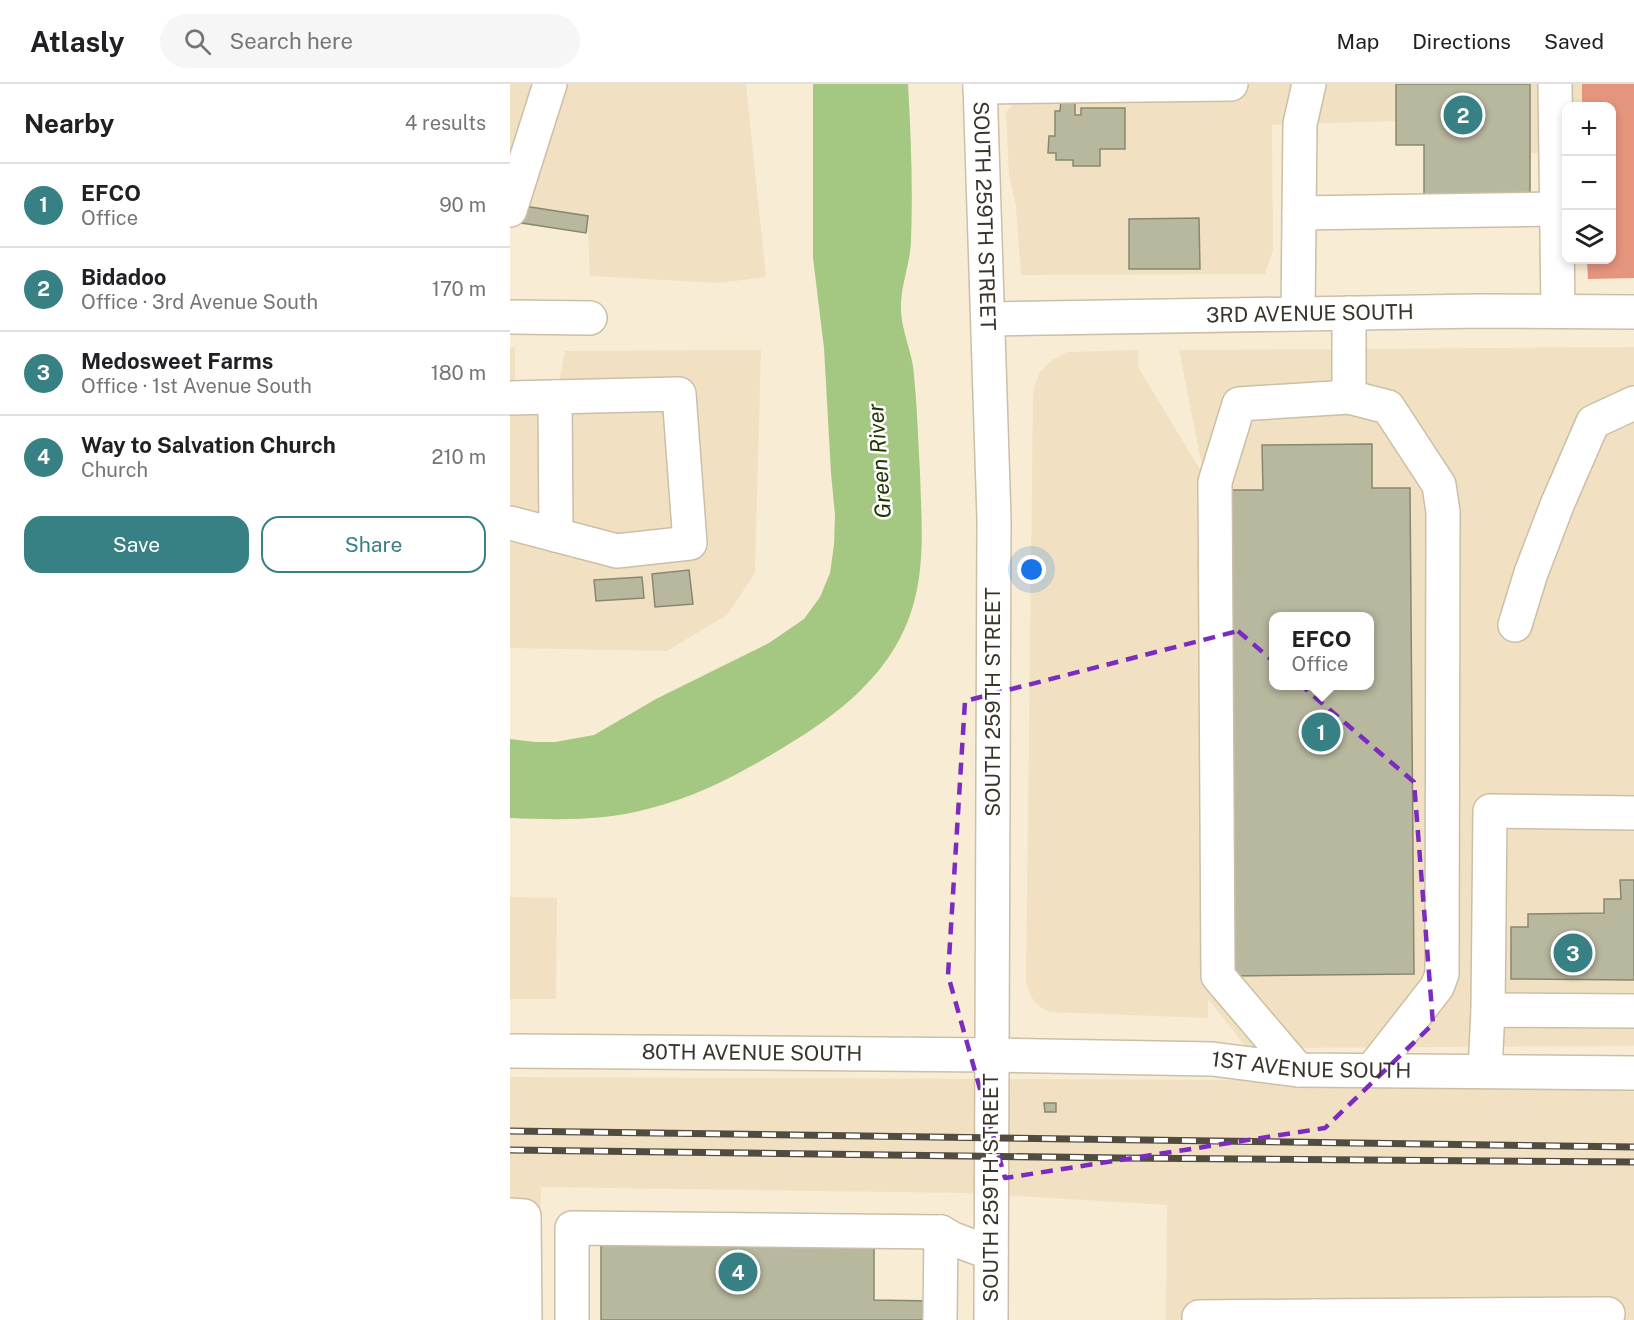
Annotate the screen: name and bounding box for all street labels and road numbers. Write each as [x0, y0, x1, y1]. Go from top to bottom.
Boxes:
street label: SOUTH 259TH STREET [969, 101, 1001, 331]
street label: 3RD AVENUE SOUTH [1206, 299, 1414, 327]
street label: SOUTH 259TH STREET [980, 587, 1005, 817]
street label: 80TH AVENUE SOUTH [642, 1039, 862, 1066]
street label: 1ST AVENUE SOUTH [1210, 1046, 1412, 1083]
street label: SOUTH 259TH STREET [978, 1073, 1003, 1303]

